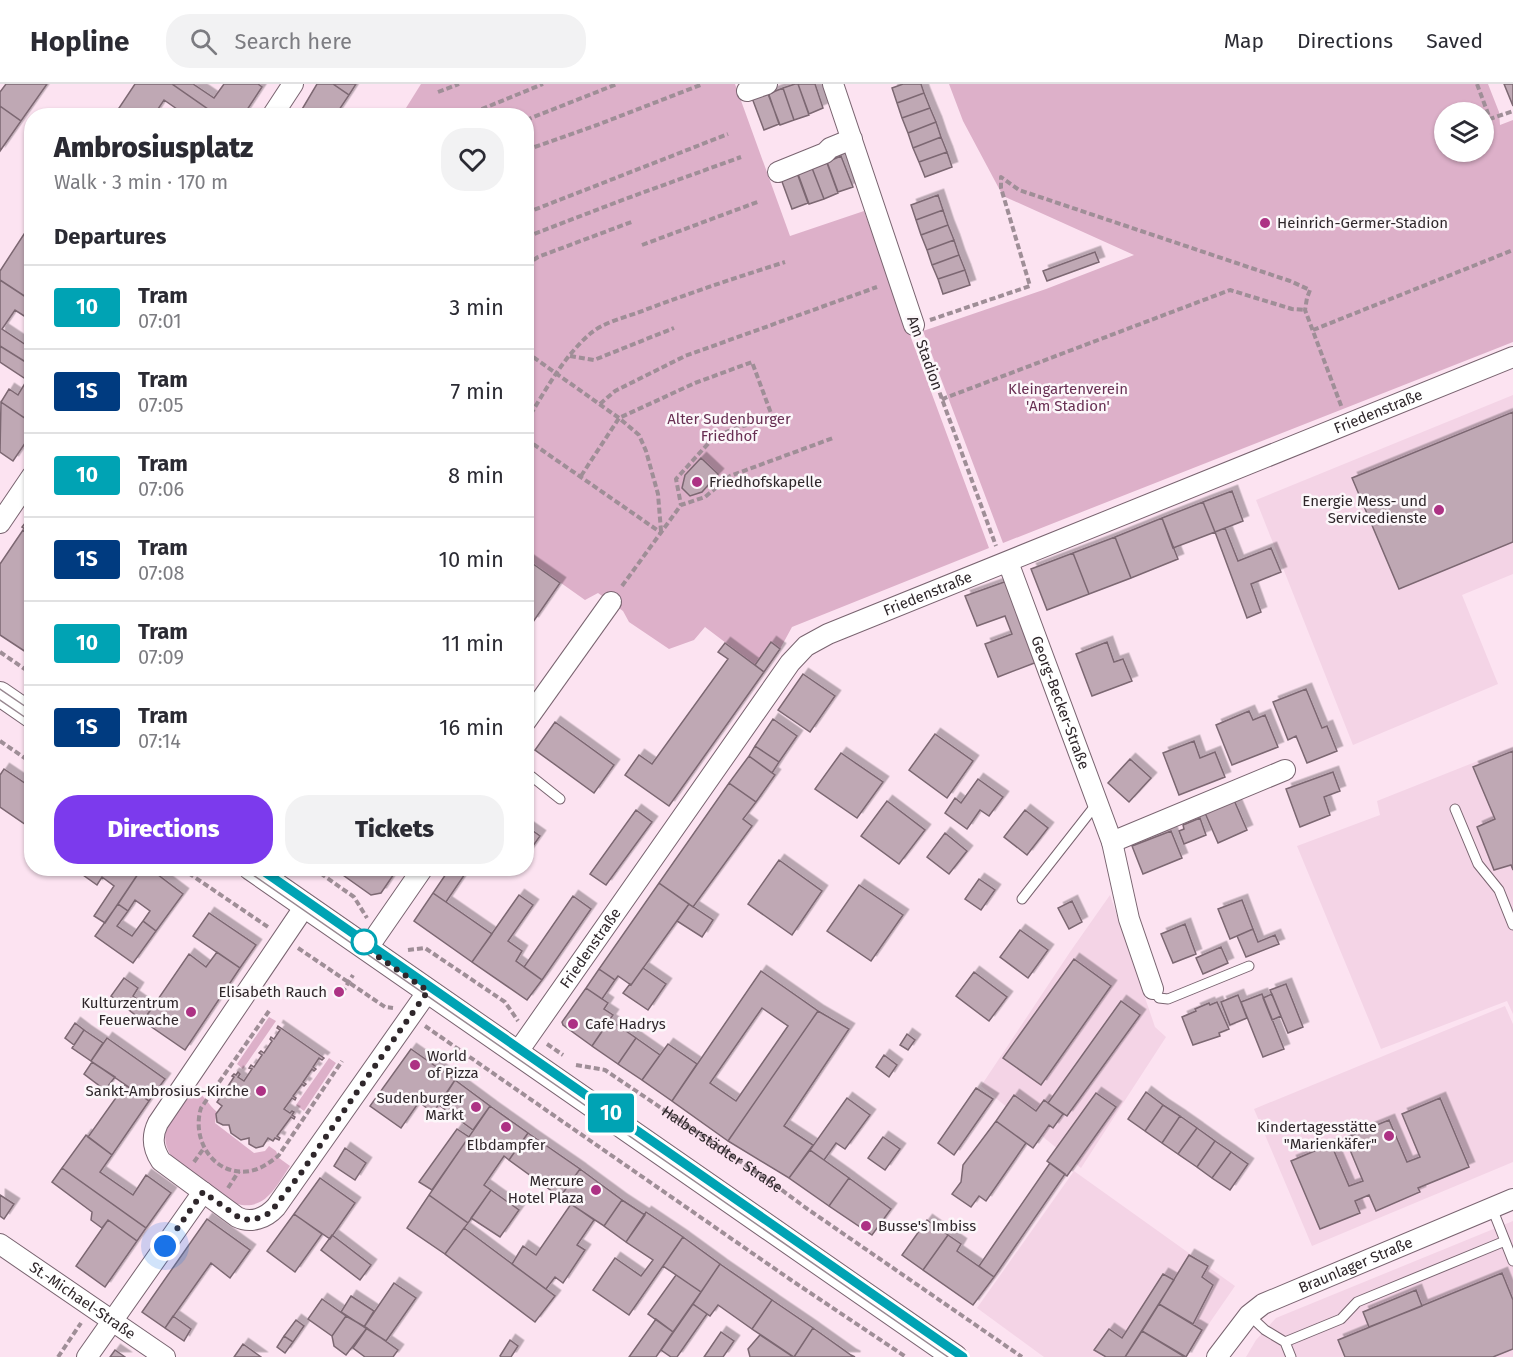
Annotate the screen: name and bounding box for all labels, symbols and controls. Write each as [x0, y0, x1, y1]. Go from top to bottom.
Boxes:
search box [166, 14, 586, 68]
text: Hopline [30, 25, 130, 58]
icon: search [187, 25, 220, 58]
text: Search here [235, 28, 352, 55]
text: Map [1224, 28, 1264, 54]
text: Directions [1297, 28, 1393, 54]
text: Saved [1426, 28, 1483, 54]
map controls [1434, 102, 1494, 162]
button: layers [1434, 102, 1494, 162]
button: heart [441, 128, 504, 191]
text: Ambrosiusplatz [54, 131, 253, 164]
text: Walk · 3 min · 170 m [54, 170, 228, 194]
place label: Heinrich-Germer-Stadion [1277, 214, 1448, 232]
marker: Heinrich-Germer-Stadion [1258, 216, 1272, 230]
text: Departures [54, 223, 166, 250]
text: Tram [138, 282, 188, 309]
text: 10 [76, 294, 98, 320]
text: 3 min [449, 294, 504, 321]
text: 07:01 [138, 309, 182, 333]
street label: Am Stadion [903, 313, 947, 393]
text: Tram [138, 366, 188, 393]
text: 1S [76, 378, 98, 404]
text: 7 min [450, 378, 504, 405]
park label: Kleingartenverein 'Am Stadion' [1008, 380, 1128, 415]
street label: Friedenstraße [1331, 386, 1425, 437]
text: 07:05 [138, 393, 184, 417]
park label: Alter Sudenburger Friedhof [667, 410, 791, 445]
text: Tram [138, 450, 188, 477]
text: 10 [76, 462, 98, 488]
text: 8 min [448, 462, 504, 489]
place label: Friedhofskapelle [709, 473, 822, 491]
marker: Friedhofskapelle [690, 475, 704, 489]
text: 07:06 [138, 477, 184, 501]
place label: Energie Mess- und Servicedienste [1302, 492, 1427, 527]
marker: Energie Mess- und Servicedienste [1432, 503, 1446, 517]
text: Tram [138, 534, 188, 561]
text: 1S [76, 546, 98, 572]
text: 10 min [438, 546, 504, 573]
text: 07:08 [138, 561, 185, 585]
street label: Friedenstraße [881, 568, 975, 620]
text: Tram [138, 618, 188, 645]
text: 10 [76, 630, 98, 656]
text: 11 min [441, 630, 504, 657]
street label: Georg-Becker-Straße [1027, 633, 1093, 772]
text: 07:09 [138, 645, 184, 669]
text: Tram [138, 702, 188, 729]
text: 1S [76, 714, 98, 740]
text: 16 min [439, 714, 504, 741]
text: 07:14 [138, 729, 181, 753]
button: Directions [54, 795, 273, 864]
button: Tickets [285, 795, 504, 864]
street label: Friedenstraße [556, 904, 625, 992]
unlabelled marker [351, 929, 377, 955]
place label: Elisabeth Rauch [218, 983, 327, 1001]
marker: Elisabeth Rauch [332, 985, 346, 999]
place label: Kulturzentrum Feuerwache [81, 994, 179, 1029]
marker: Kulturzentrum Feuerwache [184, 1005, 198, 1019]
place label: Cafe Hadrys [585, 1015, 666, 1033]
marker: Cafe Hadrys [566, 1017, 580, 1031]
place label: World of Pizza [427, 1047, 479, 1082]
marker: World of Pizza [408, 1058, 422, 1072]
place label: Sankt-Ambrosius-Kirche [86, 1082, 249, 1100]
marker: Sankt-Ambrosius-Kirche [254, 1084, 268, 1098]
place label: Sudenburger Markt [376, 1089, 465, 1124]
line badge: 10 [584, 1094, 638, 1132]
marker: Sudenburger Markt [469, 1100, 483, 1114]
text: 10 [600, 1100, 622, 1126]
street label: Halberstädter Straße [658, 1102, 786, 1197]
place label: Kindertagesstätte "Marienkäfer" [1257, 1118, 1377, 1153]
marker: Elbdampfer [499, 1120, 513, 1134]
marker: Kindertagesstätte "Marienkäfer" [1382, 1129, 1396, 1143]
place label: Elbdampfer [467, 1136, 546, 1154]
place label: Mercure Hotel Plaza [508, 1172, 584, 1207]
marker: Mercure Hotel Plaza [589, 1183, 603, 1197]
place label: Busse's Imbiss [878, 1217, 976, 1235]
marker: Busse's Imbiss [859, 1219, 873, 1233]
your location [150, 1231, 180, 1261]
street label: Braunlager Straße [1296, 1233, 1415, 1297]
street label: St.-Michael-Straße [26, 1258, 139, 1343]

